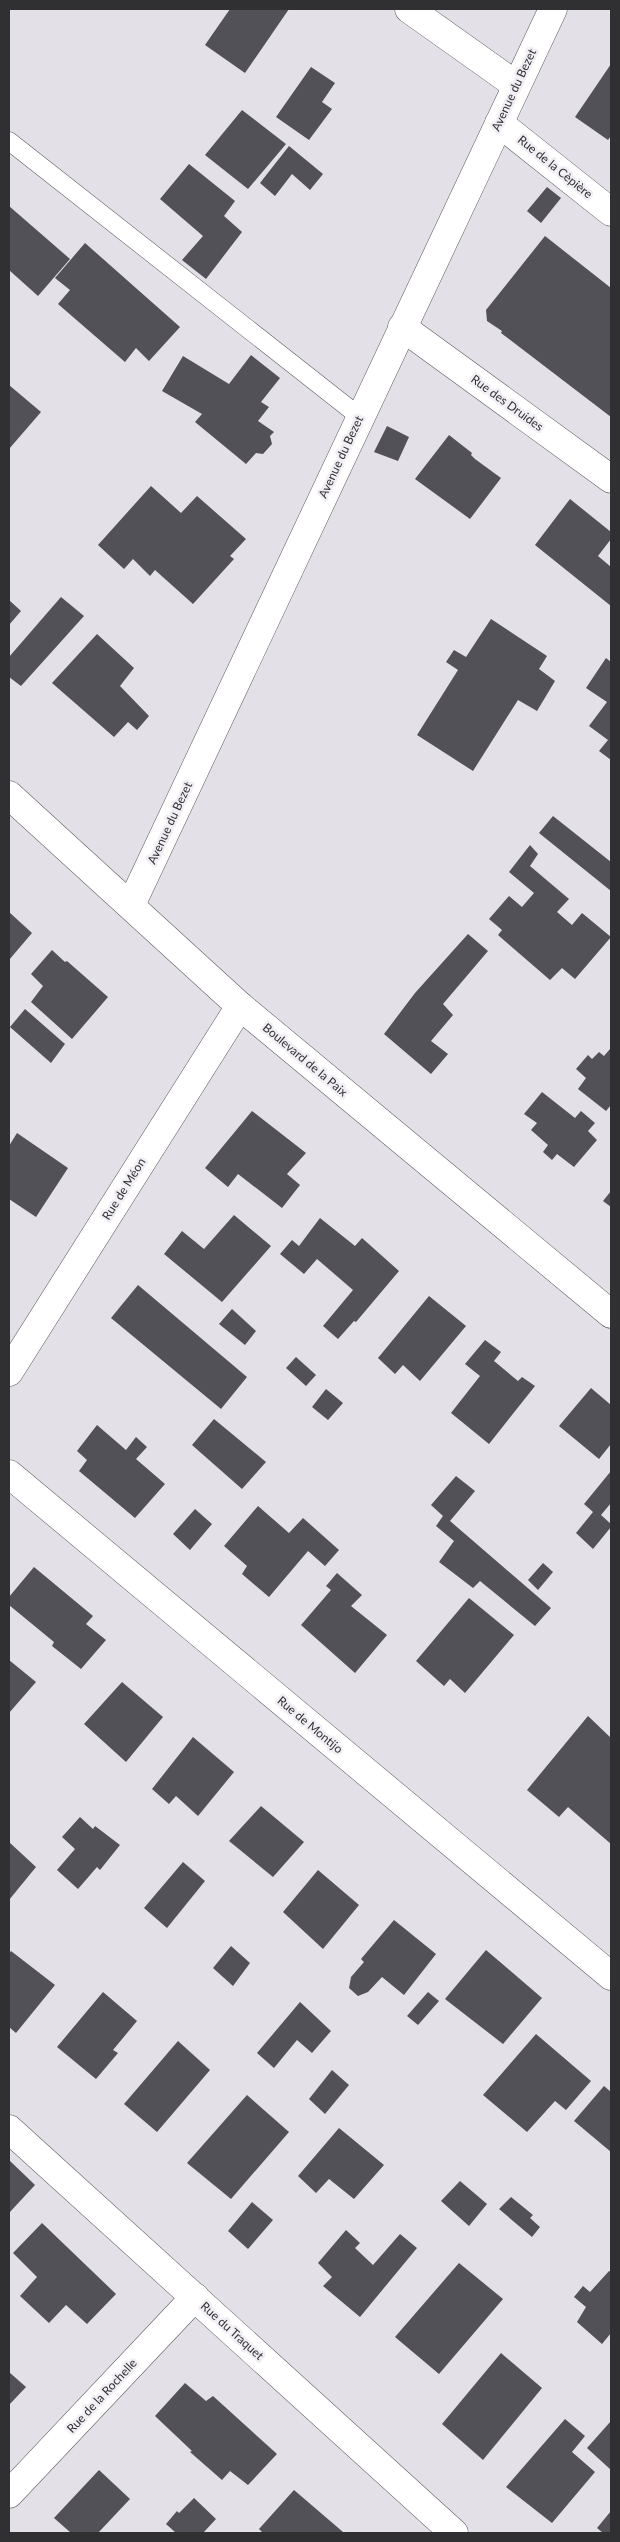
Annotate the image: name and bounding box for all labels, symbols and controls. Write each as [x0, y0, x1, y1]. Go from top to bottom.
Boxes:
street label: Avenue du Bezet [488, 46, 539, 133]
street label: Rue de la Cèpière [515, 132, 596, 201]
street label: Rue des Druides [468, 371, 546, 434]
street label: Avenue du Bezet [315, 413, 366, 500]
street label: Avenue du Bezet [144, 779, 195, 866]
street label: Boulevard de la Paix [260, 1020, 351, 1099]
street label: Rue de Méon [99, 1155, 149, 1223]
street label: Rue de Montijo [274, 1693, 346, 1757]
street label: Rue du Traquet [198, 2298, 267, 2363]
street label: Rue de la Rochelle [63, 2355, 140, 2436]

